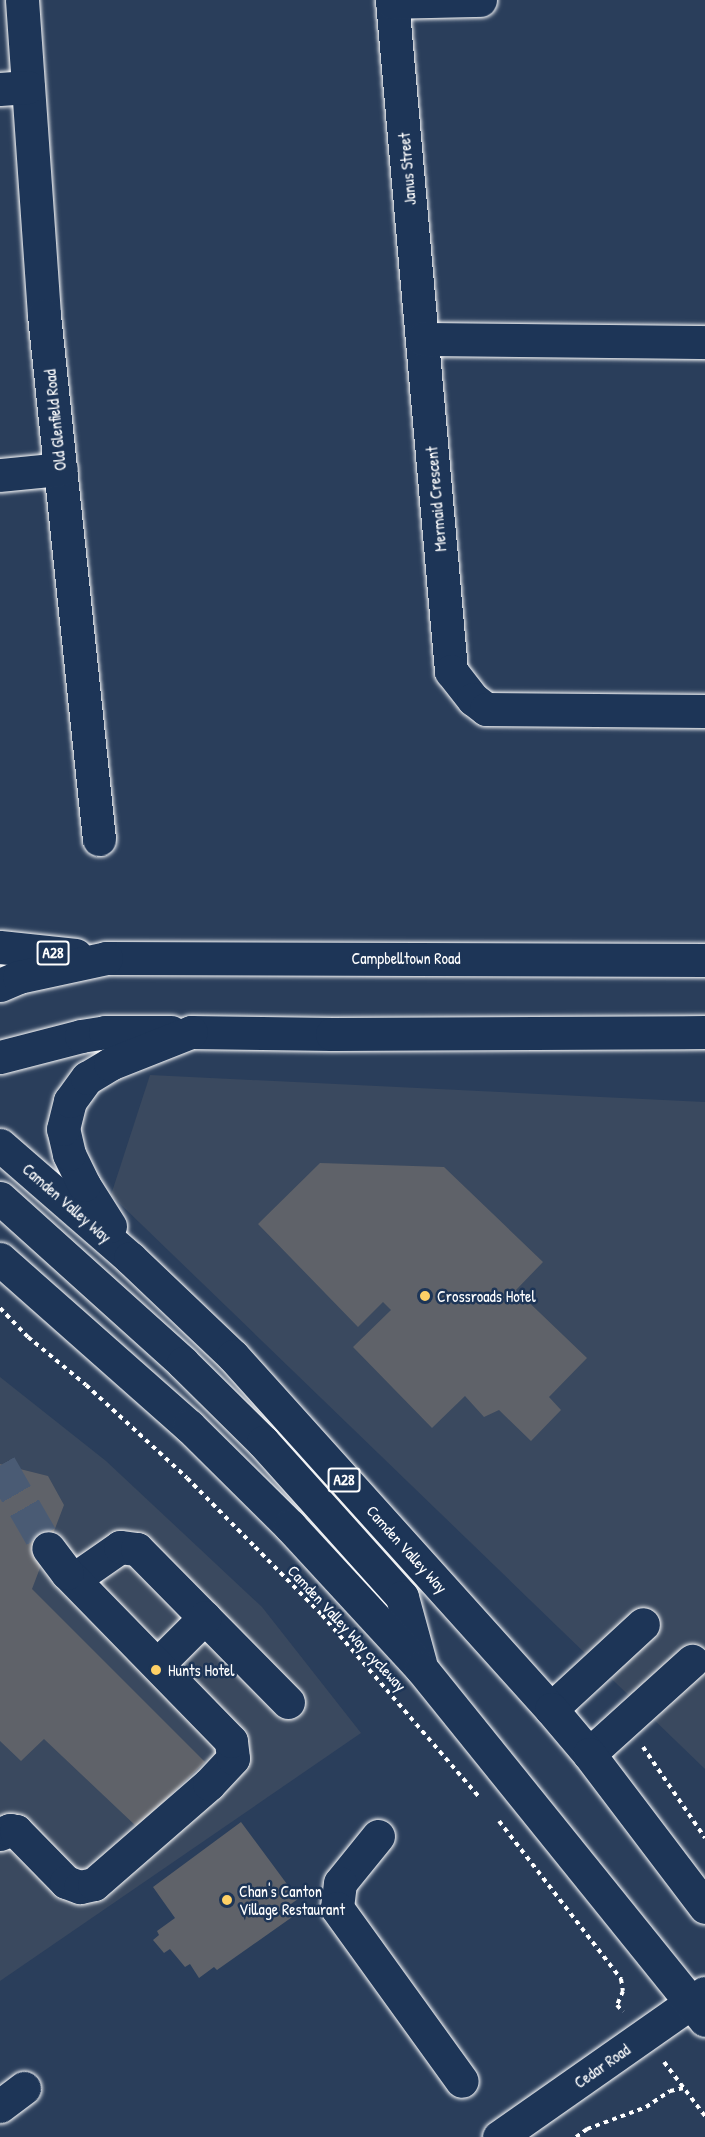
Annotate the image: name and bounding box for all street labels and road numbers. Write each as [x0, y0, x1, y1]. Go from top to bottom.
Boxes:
street label: Janus Street [394, 132, 420, 206]
street label: Old Glenfield Road [40, 368, 70, 472]
street label: Mermaid Crescent [422, 446, 450, 552]
road number: A28 [36, 941, 70, 965]
street label: Campbelltown Road [351, 948, 461, 968]
street label: Camden Valley Way [19, 1159, 115, 1247]
road number: A28 [328, 1468, 360, 1492]
street label: Camden Valley Way [363, 1501, 451, 1597]
street label: Camden Valley Way cycleway [284, 1561, 410, 1695]
street label: Cedar Road [570, 2040, 634, 2092]

